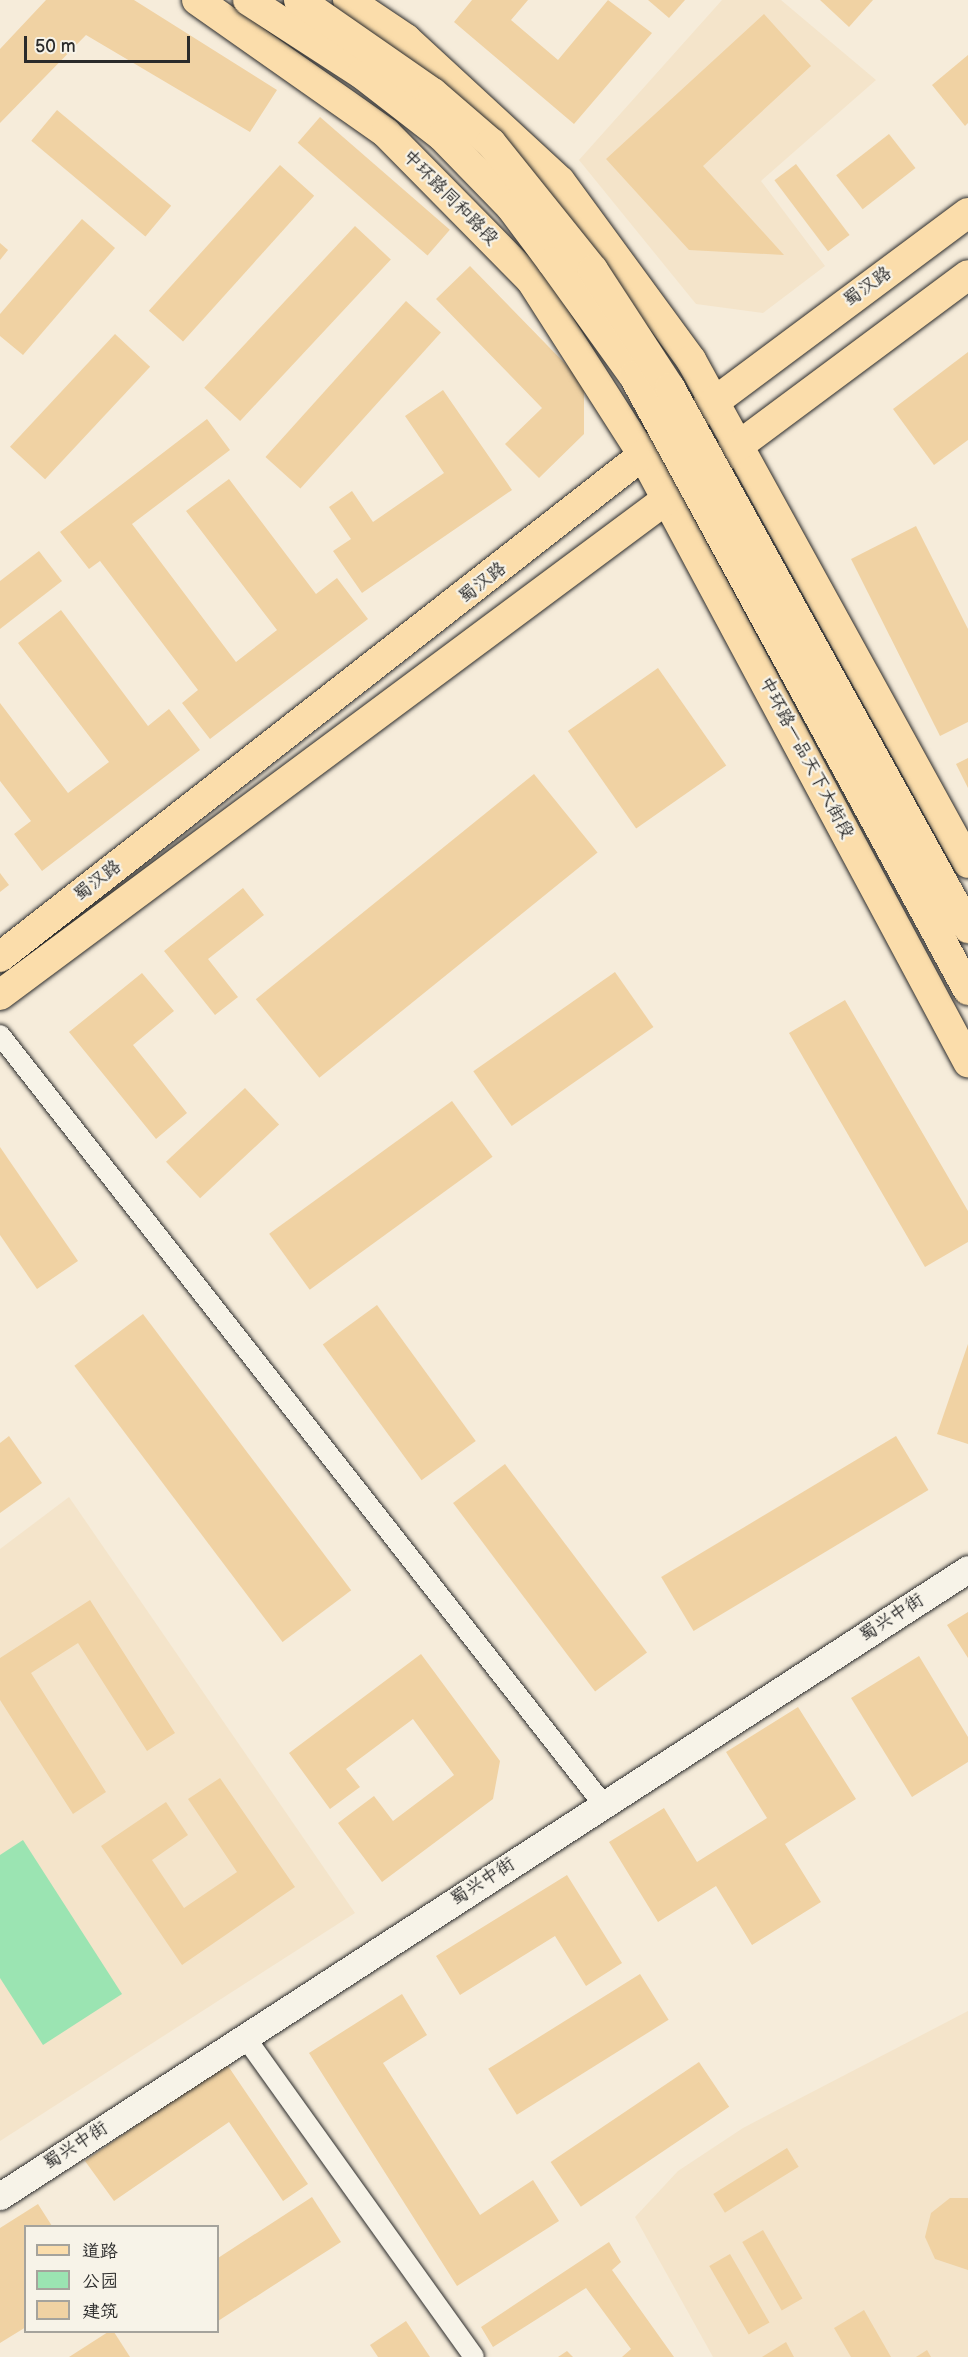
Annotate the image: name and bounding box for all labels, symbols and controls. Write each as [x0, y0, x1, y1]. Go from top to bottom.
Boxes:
scale bar [27, 24, 194, 62]
text: 50 m [35, 36, 76, 57]
street label: 中环路同和路段 [398, 146, 502, 250]
street label: 蜀汉路 [840, 262, 896, 312]
street label: 蜀汉路 [455, 558, 511, 608]
street label: 中环路一品天下大街段 [754, 673, 858, 843]
street label: 蜀汉路 [70, 856, 126, 906]
street label: 蜀兴中街 [856, 1589, 928, 1647]
street label: 蜀兴中街 [447, 1853, 519, 1911]
street label: 蜀兴中街 [40, 2117, 112, 2175]
legend [24, 2225, 219, 2333]
text: 道路 [82, 2241, 118, 2262]
text: 公园 [82, 2271, 118, 2292]
text: 建筑 [82, 2301, 118, 2322]

